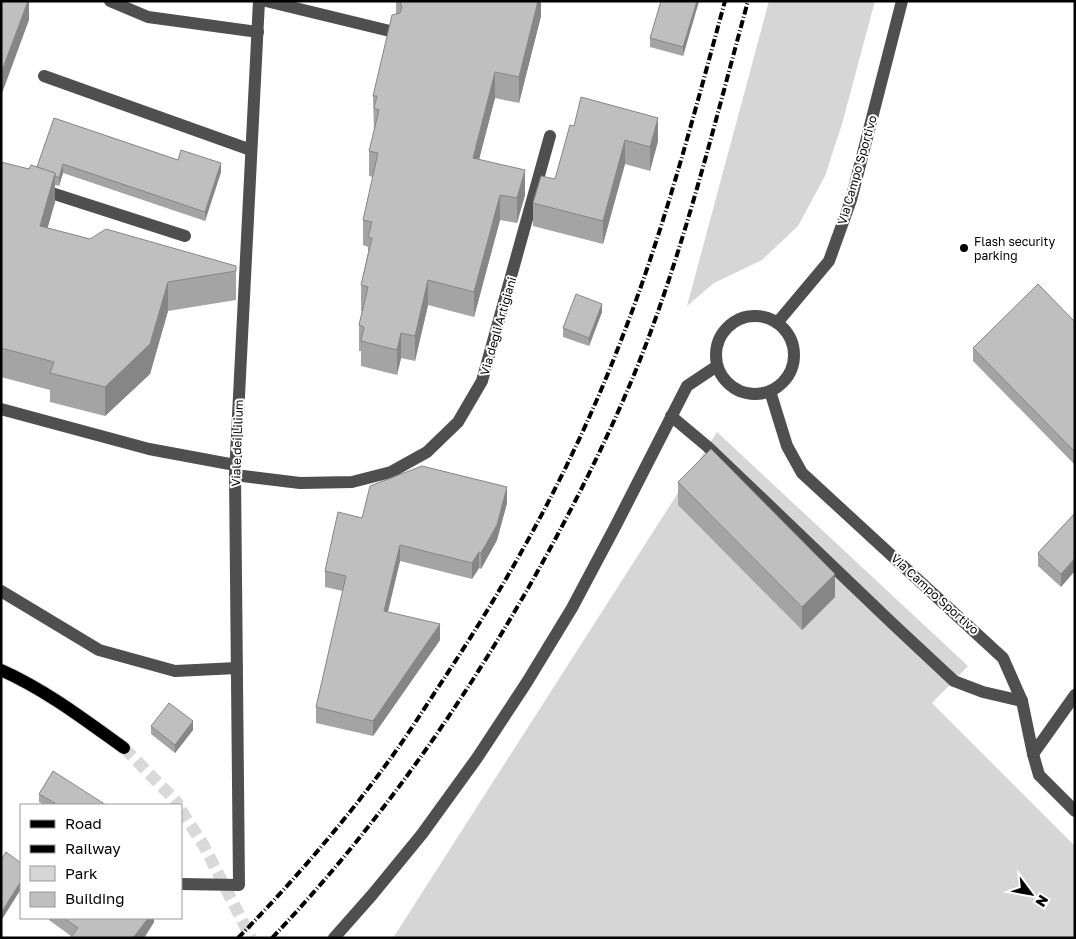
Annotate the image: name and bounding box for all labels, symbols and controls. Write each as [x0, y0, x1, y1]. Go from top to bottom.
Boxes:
street label: Via Campo Sportivo [834, 114, 880, 226]
place label: Flash security parking [974, 234, 1056, 263]
marker: Flash security parking [958, 242, 970, 254]
street label: Via degli Artigiani [477, 275, 519, 377]
street label: Viale dei Lilium [228, 399, 246, 487]
street label: Via Campo Sportivo [888, 551, 982, 637]
legend [20, 804, 182, 919]
text: Road [65, 814, 102, 832]
text: Railway [65, 839, 121, 857]
text: Park [65, 864, 98, 882]
north arrow [1006, 869, 1056, 919]
text: Building [65, 889, 125, 907]
text: N [1032, 892, 1052, 910]

